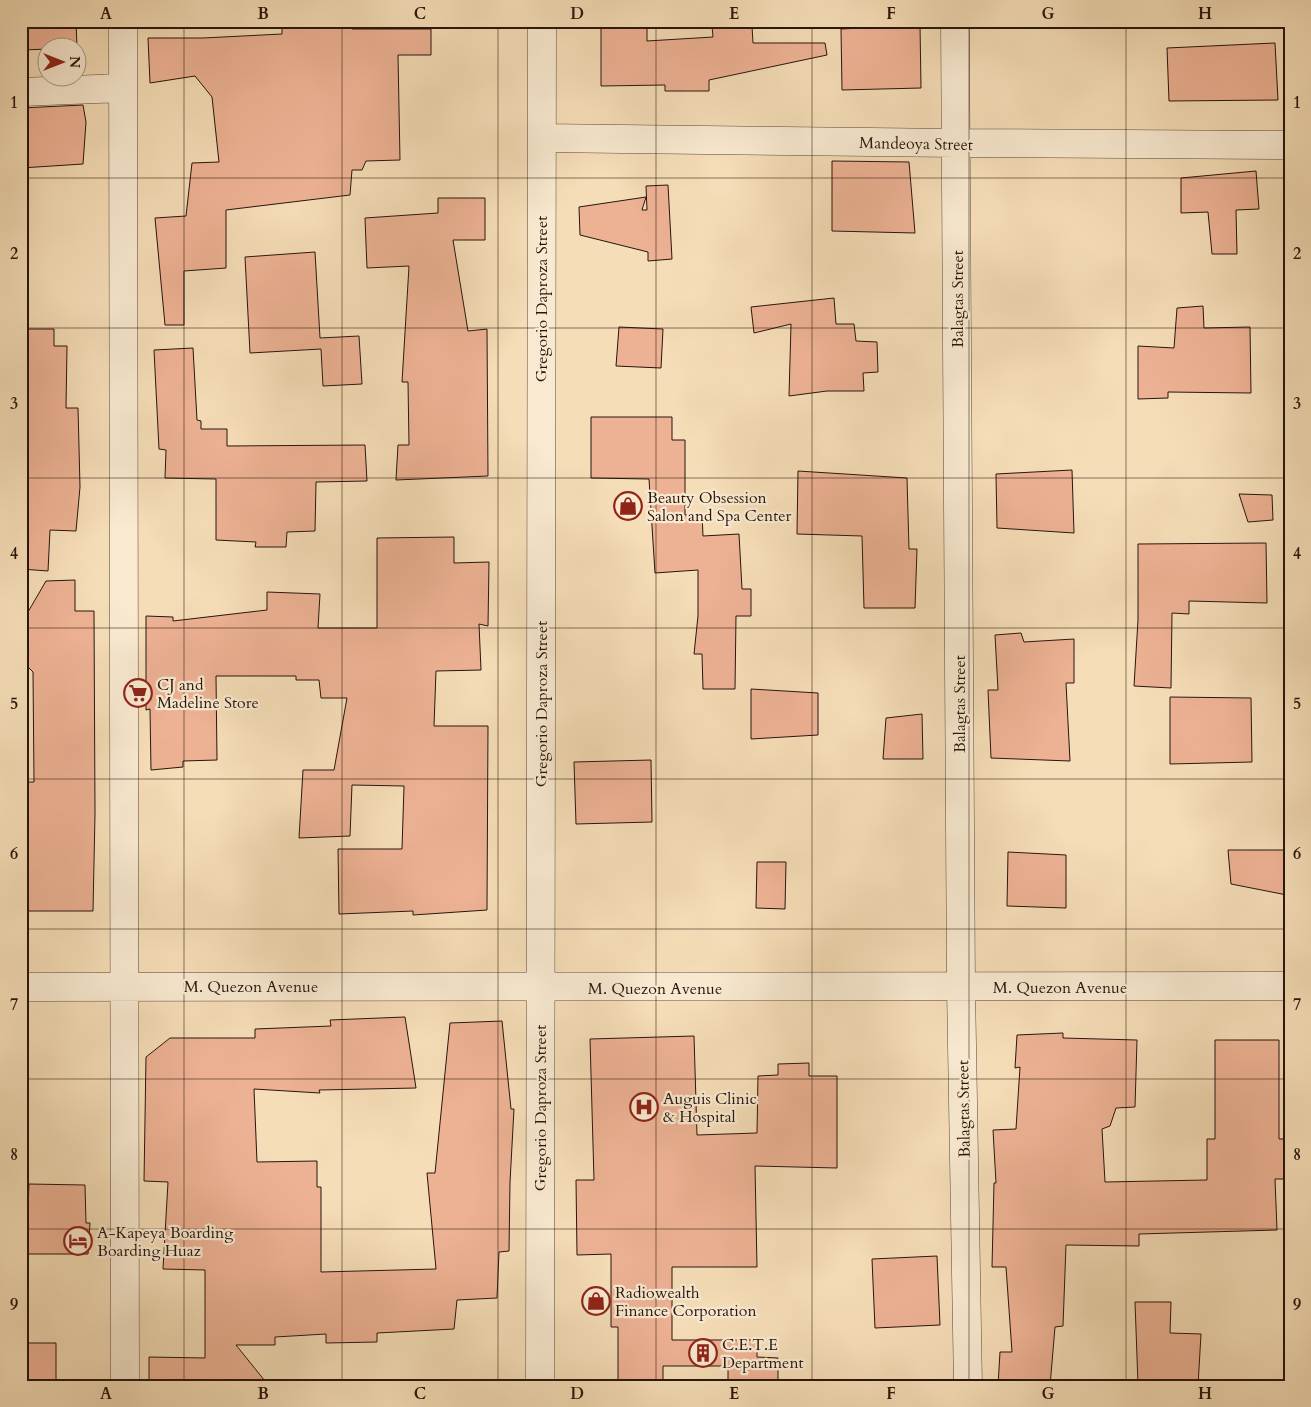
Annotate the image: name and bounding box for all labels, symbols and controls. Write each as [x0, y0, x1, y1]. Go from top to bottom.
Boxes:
text: A [100, 3, 112, 25]
text: B [257, 3, 269, 25]
text: C [414, 3, 426, 25]
text: D [570, 3, 584, 25]
text: E [729, 3, 739, 25]
text: F [886, 3, 896, 25]
text: G [1041, 3, 1055, 25]
text: H [1198, 3, 1212, 25]
north arrow [38, 38, 88, 88]
text: N [65, 56, 84, 68]
text: 1 [10, 92, 18, 114]
text: 1 [1293, 92, 1301, 114]
street label: Mandeoya Street [859, 132, 973, 156]
street label: Gregorio Daproza Street [531, 216, 553, 382]
text: 2 [10, 243, 18, 265]
text: 2 [1293, 243, 1301, 265]
street label: Balagtas Street [947, 250, 969, 348]
text: 3 [10, 393, 18, 415]
text: 3 [1293, 393, 1301, 415]
place label: Beauty Obsession Salon and Spa Center [647, 487, 792, 527]
shop icon: Beauty Obsession Salon and Spa Center [613, 491, 643, 521]
text: 4 [10, 543, 18, 565]
text: 4 [1293, 543, 1301, 565]
street label: Gregorio Daproza Street [531, 621, 553, 787]
street label: Balagtas Street [949, 655, 971, 753]
place label: CJ and Madeline Store [157, 674, 259, 714]
supermarket icon: CJ and Madeline Store [123, 678, 153, 708]
text: 5 [10, 693, 18, 715]
text: 5 [1293, 693, 1301, 715]
text: 6 [10, 843, 18, 865]
text: 6 [1293, 843, 1301, 865]
street label: M. Quezon Avenue [184, 976, 318, 998]
street label: M. Quezon Avenue [993, 977, 1127, 999]
street label: M. Quezon Avenue [588, 978, 722, 1000]
text: 7 [10, 994, 18, 1016]
text: 7 [1293, 994, 1301, 1016]
street label: Gregorio Daproza Street [530, 1025, 552, 1191]
street label: Balagtas Street [952, 1060, 976, 1158]
place label: Auguis Clinic & Hospital [663, 1088, 757, 1128]
hospital icon: Auguis Clinic & Hospital [629, 1092, 659, 1122]
text: 8 [10, 1144, 18, 1166]
text: 8 [1293, 1144, 1301, 1166]
place label: A-Kapeya Boarding Boarding Huaz [97, 1222, 233, 1262]
hotel icon: A-Kapeya Boarding Boarding Huaz [63, 1226, 93, 1256]
place label: Radiowealth Finance Corporation [615, 1282, 757, 1322]
shop icon: Radiowealth Finance Corporation [581, 1286, 611, 1316]
text: 9 [10, 1294, 18, 1316]
text: 9 [1293, 1294, 1301, 1316]
place label: C.E.T.E Department [722, 1334, 804, 1374]
building icon: C.E.T.E Department [688, 1338, 718, 1368]
text: A [100, 1383, 112, 1405]
text: B [257, 1383, 269, 1405]
text: C [414, 1383, 426, 1405]
text: D [570, 1383, 584, 1405]
text: E [729, 1383, 739, 1405]
text: F [886, 1383, 896, 1405]
text: G [1041, 1383, 1055, 1405]
text: H [1198, 1383, 1212, 1405]

